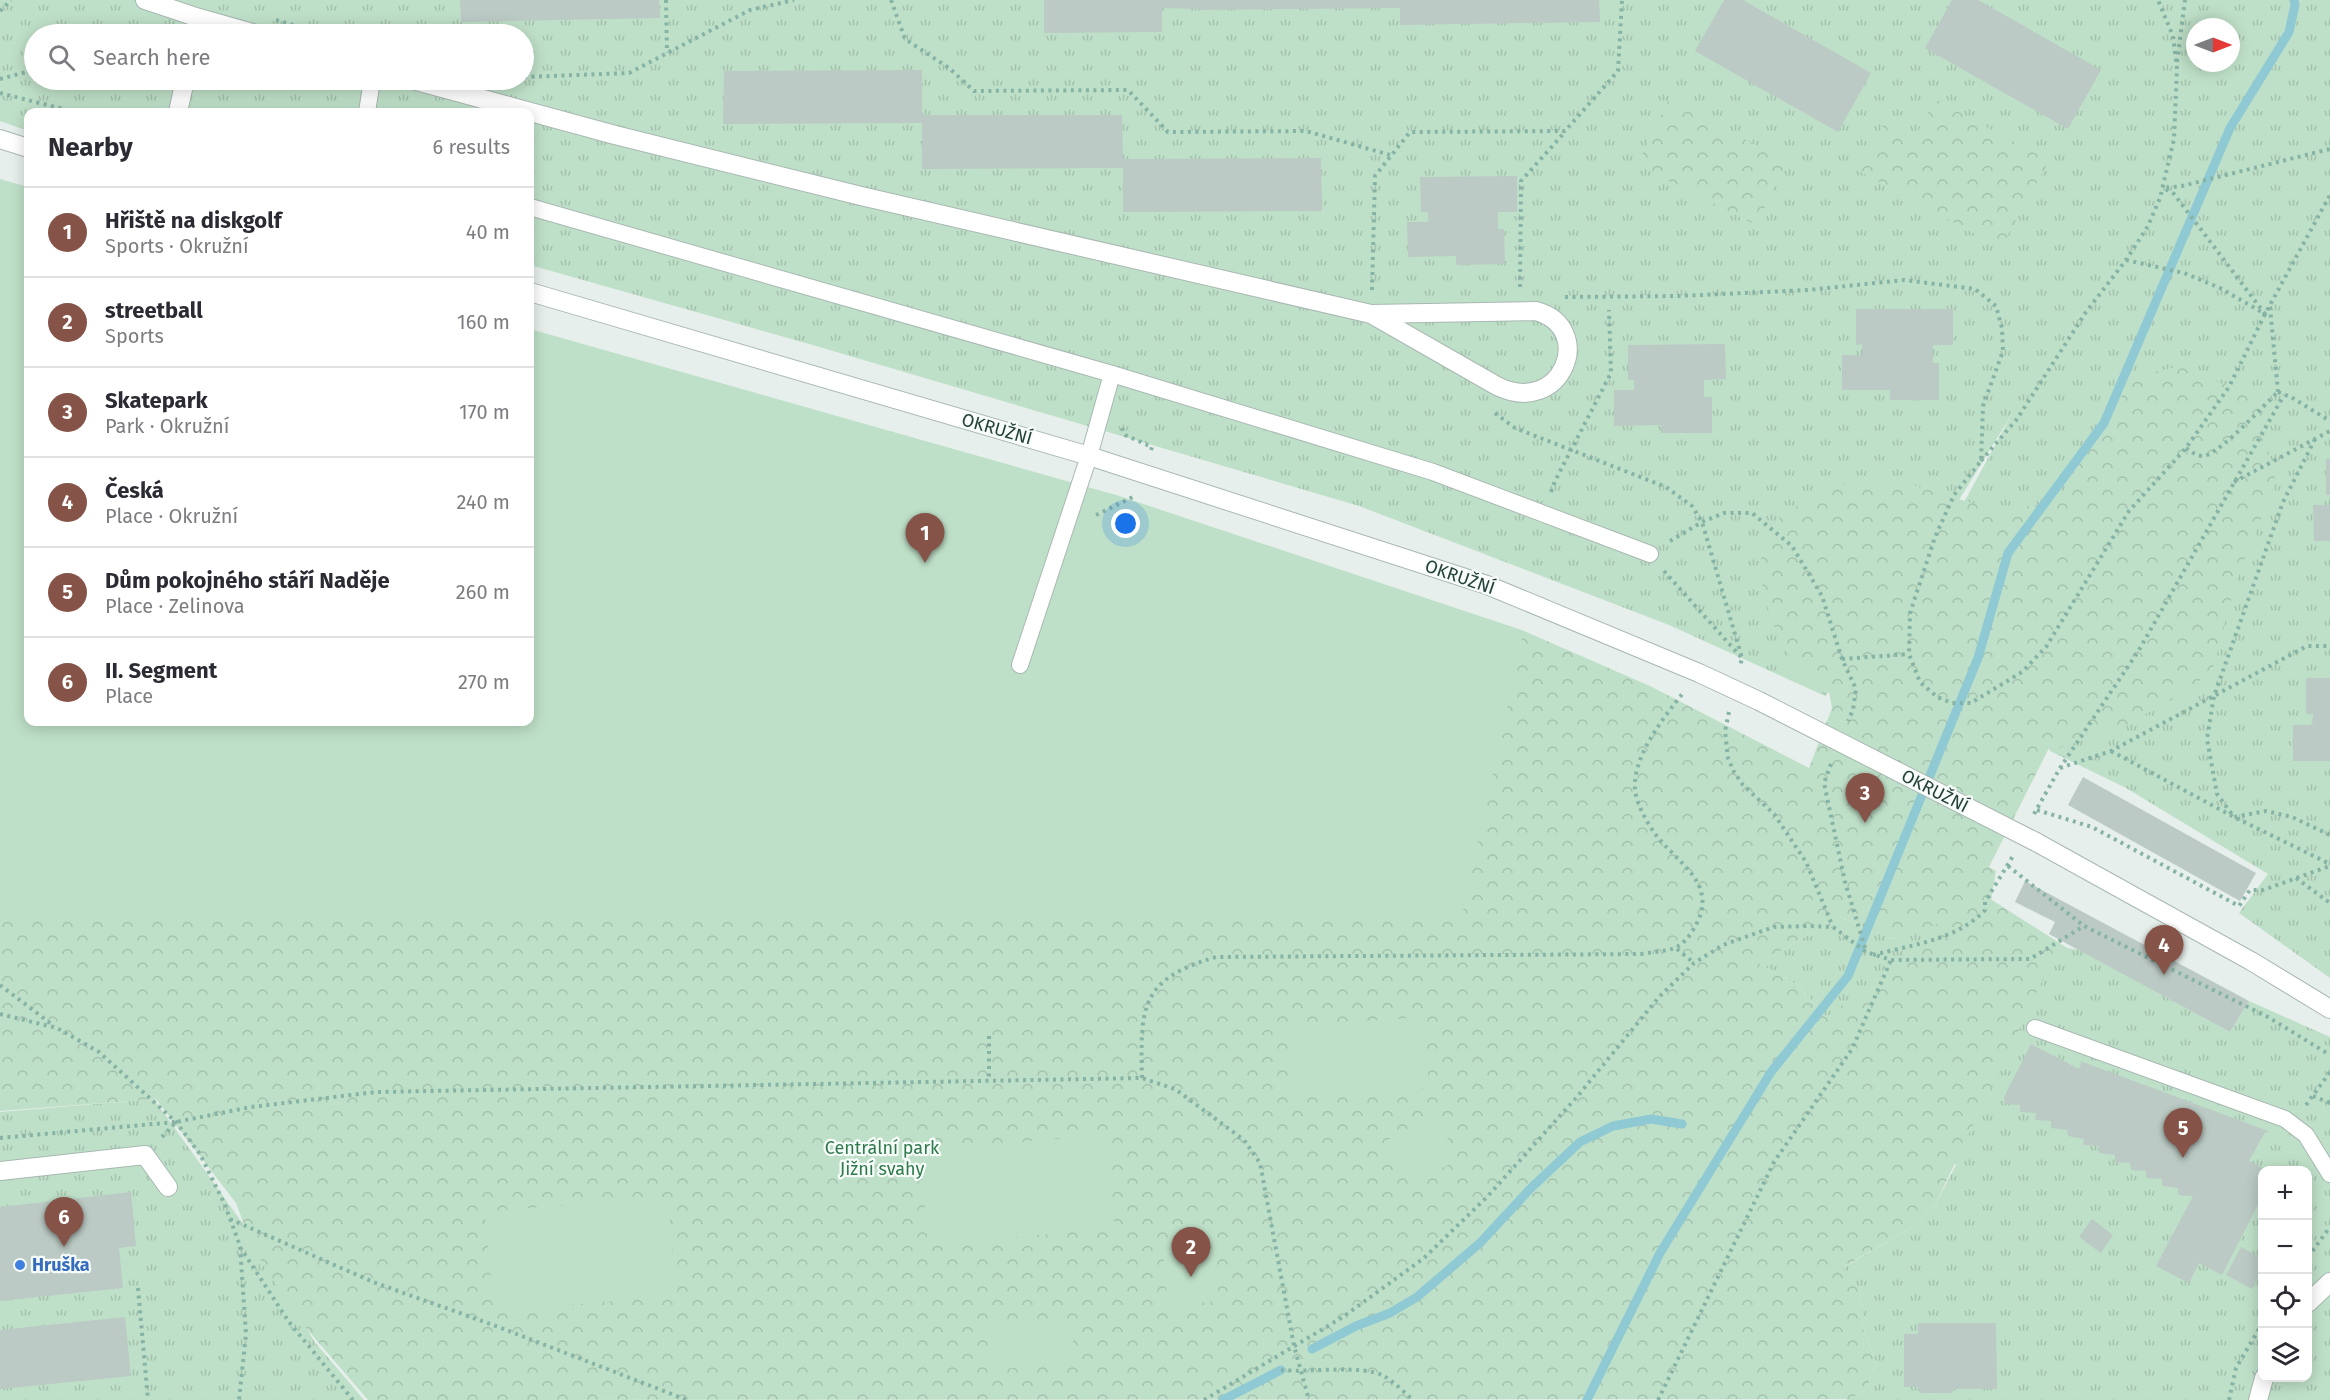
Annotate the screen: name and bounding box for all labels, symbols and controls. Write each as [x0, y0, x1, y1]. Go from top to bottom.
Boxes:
north arrow [2186, 18, 2240, 72]
search box [24, 24, 534, 90]
icon: search [45, 41, 78, 74]
text: Search here [93, 44, 211, 71]
text: Nearby [48, 132, 133, 163]
text: 6 results [433, 135, 510, 159]
text: Hřiště na diskgolf [105, 207, 282, 234]
text: 1 [63, 220, 72, 244]
text: 40 m [466, 220, 510, 244]
text: Sports · Okružní [105, 234, 249, 258]
text: streetball [105, 297, 203, 324]
text: 2 [62, 310, 73, 334]
text: 160 m [457, 310, 510, 334]
text: Sports [105, 324, 164, 348]
text: Skatepark [105, 387, 208, 414]
text: 3 [62, 400, 73, 424]
text: 170 m [459, 400, 510, 424]
street label: OKRUŽNÍ [959, 407, 1035, 450]
text: Park · Okružní [105, 414, 229, 438]
text: Česká [105, 477, 164, 504]
text: 4 [62, 490, 73, 514]
text: 240 m [456, 490, 510, 514]
text: Place · Okružní [105, 504, 238, 528]
your location [1111, 509, 1140, 538]
pin: 1 [906, 514, 944, 563]
street label: OKRUŽNÍ [1422, 554, 1498, 599]
text: Dům pokojného stáří Naděje [105, 567, 390, 594]
text: 5 [62, 580, 73, 604]
text: 260 m [456, 580, 510, 604]
text: Place · Zelinova [105, 594, 245, 618]
text: II. Segment [105, 657, 217, 684]
text: 6 [62, 670, 73, 694]
text: 270 m [458, 670, 510, 694]
text: Place [105, 684, 153, 708]
street label: OKRUŽNÍ [1898, 764, 1973, 817]
pin: 3 [1846, 774, 1884, 823]
pin: 4 [2144, 926, 2184, 975]
pin: 5 [2164, 1108, 2202, 1158]
park label: Centrální park Jižní svahy [825, 1137, 940, 1180]
map controls [2258, 1166, 2312, 1382]
button: + [2258, 1166, 2312, 1220]
pin: 6 [44, 1198, 84, 1247]
button: − [2258, 1220, 2312, 1274]
pin: 2 [1172, 1228, 1210, 1277]
place label: Hruška [32, 1254, 90, 1276]
marker: Hruška [13, 1258, 27, 1272]
button: locate [2258, 1274, 2312, 1328]
button: layers [2258, 1328, 2312, 1382]

